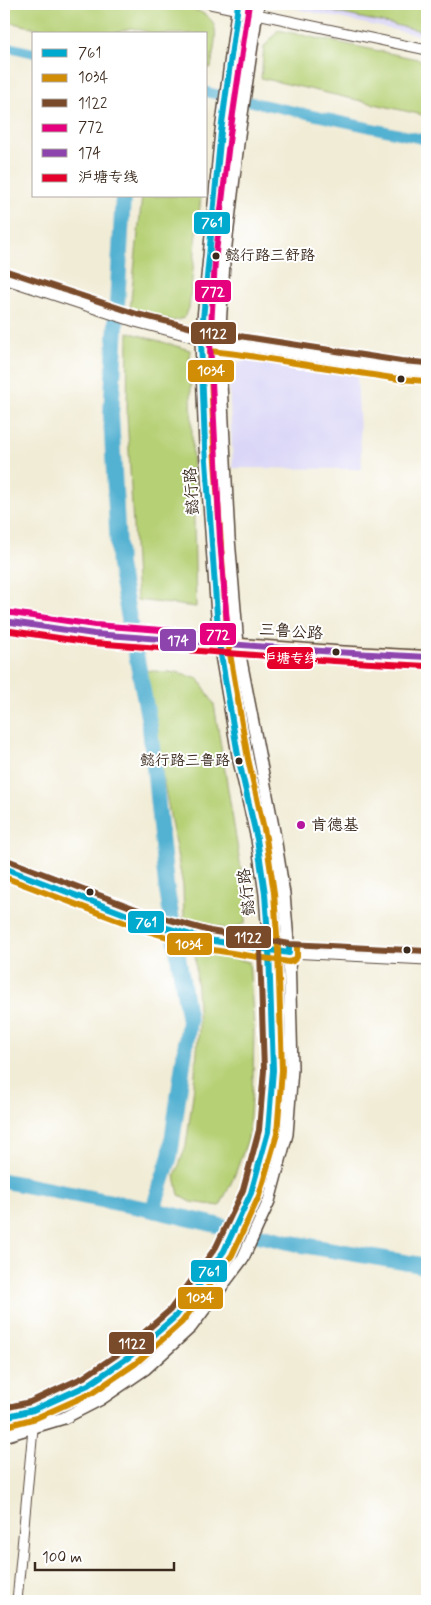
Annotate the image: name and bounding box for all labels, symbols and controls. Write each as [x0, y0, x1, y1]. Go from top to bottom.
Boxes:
legend [32, 32, 208, 198]
text: 761 [78, 44, 101, 64]
text: 1034 [78, 68, 108, 88]
text: 1122 [78, 94, 107, 114]
text: 772 [78, 118, 104, 138]
text: 174 [78, 144, 101, 164]
text: 沪塘专线 [78, 168, 138, 188]
line badge: 761 [193, 211, 231, 235]
text: 761 [201, 214, 223, 232]
place label: 懿行路三舒路 [225, 246, 315, 266]
marker: 懿行路三舒路 [211, 251, 221, 261]
line badge: 772 [194, 279, 232, 303]
text: 772 [201, 283, 226, 301]
line badge: 1122 [190, 321, 237, 345]
text: 1122 [199, 325, 227, 343]
line badge: 1034 [187, 359, 235, 383]
text: 1034 [197, 362, 226, 380]
unlabelled marker [396, 374, 406, 384]
street label: 懿行路 [180, 466, 204, 516]
street label: 三鲁公路 [258, 619, 324, 645]
line badge: 772 [199, 622, 237, 646]
text: 772 [206, 626, 231, 644]
line badge: 174 [159, 628, 197, 652]
text: 174 [167, 632, 190, 650]
line badge: 沪塘专线 [266, 646, 314, 670]
unlabelled marker [331, 647, 341, 657]
text: 沪塘专线 [262, 650, 318, 668]
place label: 懿行路三鲁路 [140, 751, 230, 771]
marker: 懿行路三鲁路 [234, 756, 244, 766]
place label: 肯德基 [311, 815, 359, 836]
marker: 肯德基 [295, 819, 307, 831]
street label: 懿行路 [234, 867, 260, 917]
unlabelled marker [85, 887, 95, 897]
line badge: 761 [127, 910, 165, 934]
text: 761 [135, 914, 157, 932]
line badge: 1122 [225, 925, 272, 949]
text: 1122 [234, 929, 262, 947]
line badge: 1034 [166, 932, 213, 956]
text: 1034 [175, 936, 204, 954]
unlabelled marker [402, 945, 412, 955]
line badge: 761 [190, 1259, 228, 1283]
text: 761 [198, 1263, 220, 1281]
line badge: 1034 [177, 1286, 224, 1310]
text: 1034 [186, 1289, 215, 1307]
line badge: 1122 [108, 1331, 155, 1355]
text: 1122 [118, 1335, 146, 1353]
scale bar [35, 1540, 174, 1572]
text: 100 m [42, 1548, 82, 1568]

